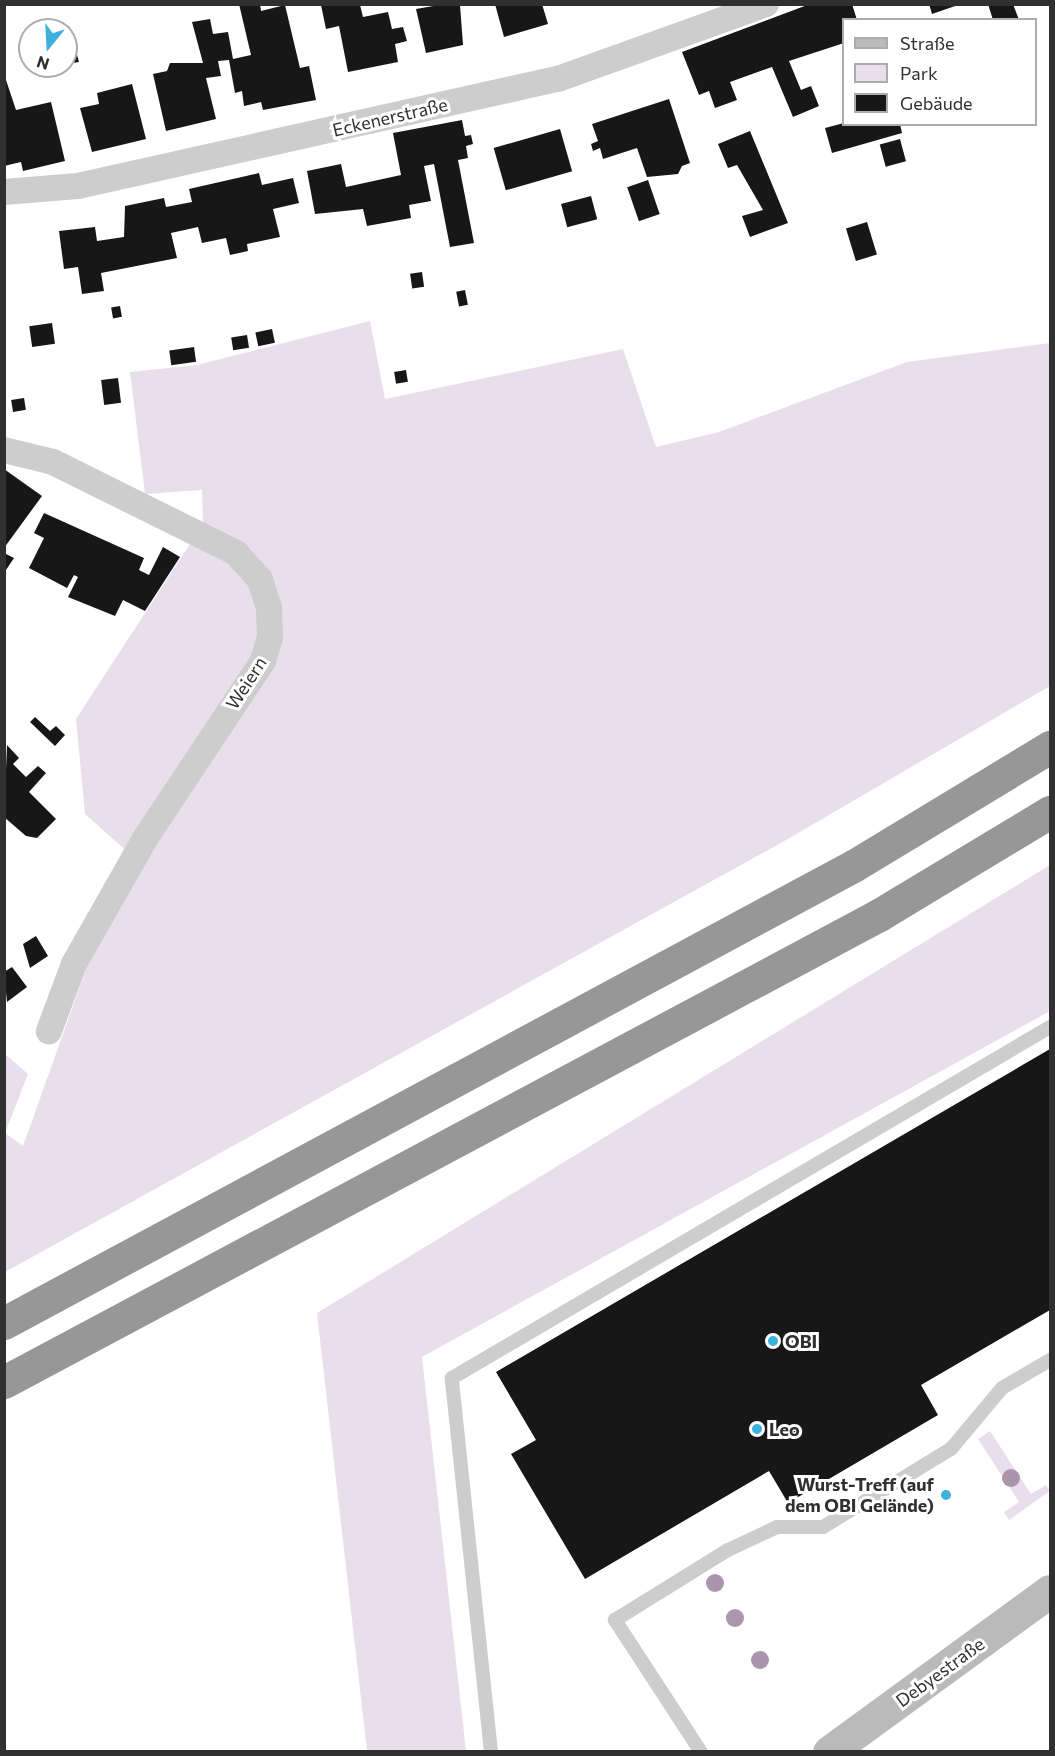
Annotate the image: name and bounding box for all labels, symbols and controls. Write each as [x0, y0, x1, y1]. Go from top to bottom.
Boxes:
north arrow [18, 18, 78, 78]
legend [842, 18, 1037, 126]
text: Straße [900, 32, 955, 54]
text: N [34, 53, 52, 75]
text: Park [900, 62, 938, 84]
text: Gebäude [900, 92, 973, 114]
street label: Eckenerstraße [330, 93, 450, 141]
street label: Weiern [221, 653, 271, 713]
place label: OBI [785, 1330, 817, 1352]
marker: OBI [766, 1334, 780, 1348]
place label: Leo [769, 1418, 800, 1440]
marker: Leo [750, 1422, 764, 1436]
place label: Wurst-Treff (auf dem OBI Gelände) [785, 1474, 934, 1516]
marker: Wurst-Treff (auf dem OBI Gelände) [939, 1488, 953, 1502]
street label: Debyestraße [892, 1633, 988, 1711]

